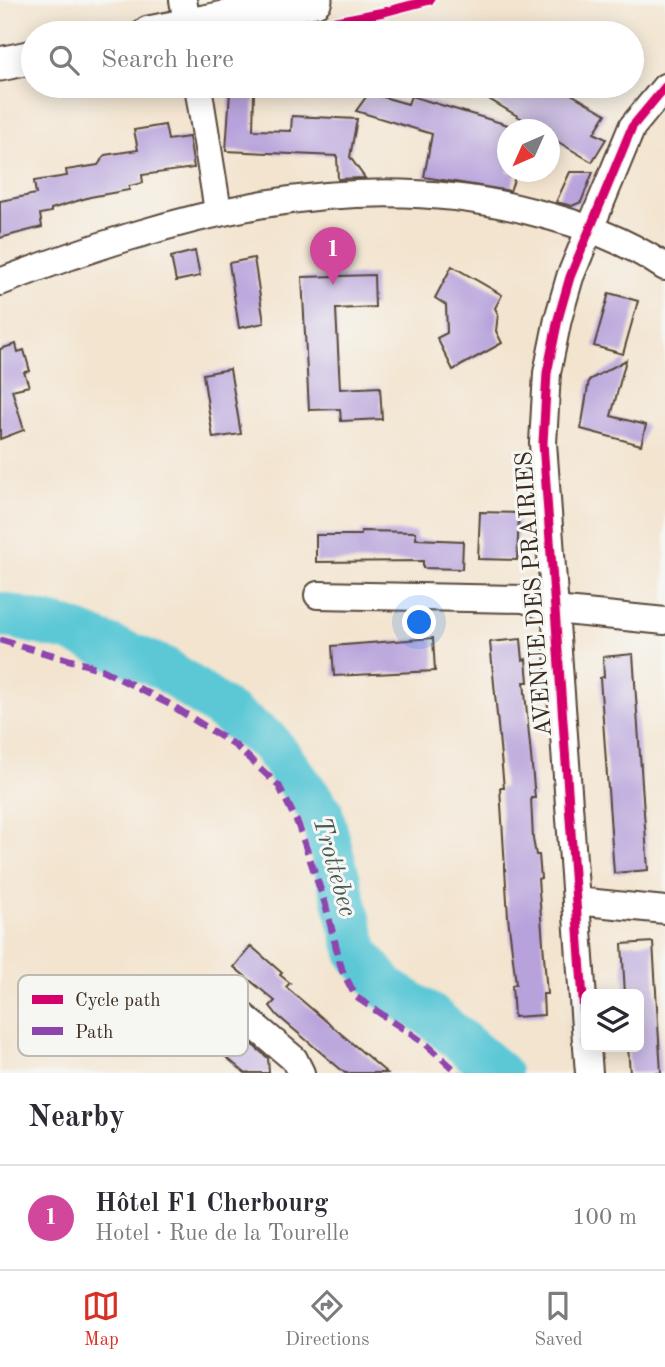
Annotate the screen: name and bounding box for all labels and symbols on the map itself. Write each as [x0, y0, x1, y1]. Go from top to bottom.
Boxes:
north arrow [497, 119, 560, 182]
pin: 1 [310, 227, 356, 285]
street label: AVENUE DES PRAIRIES [513, 450, 557, 738]
your location [402, 605, 436, 639]
water label: Trottebec [307, 814, 361, 920]
legend [18, 975, 248, 1056]
text: Cycle path [75, 992, 161, 1011]
text: Path [75, 1024, 113, 1043]

